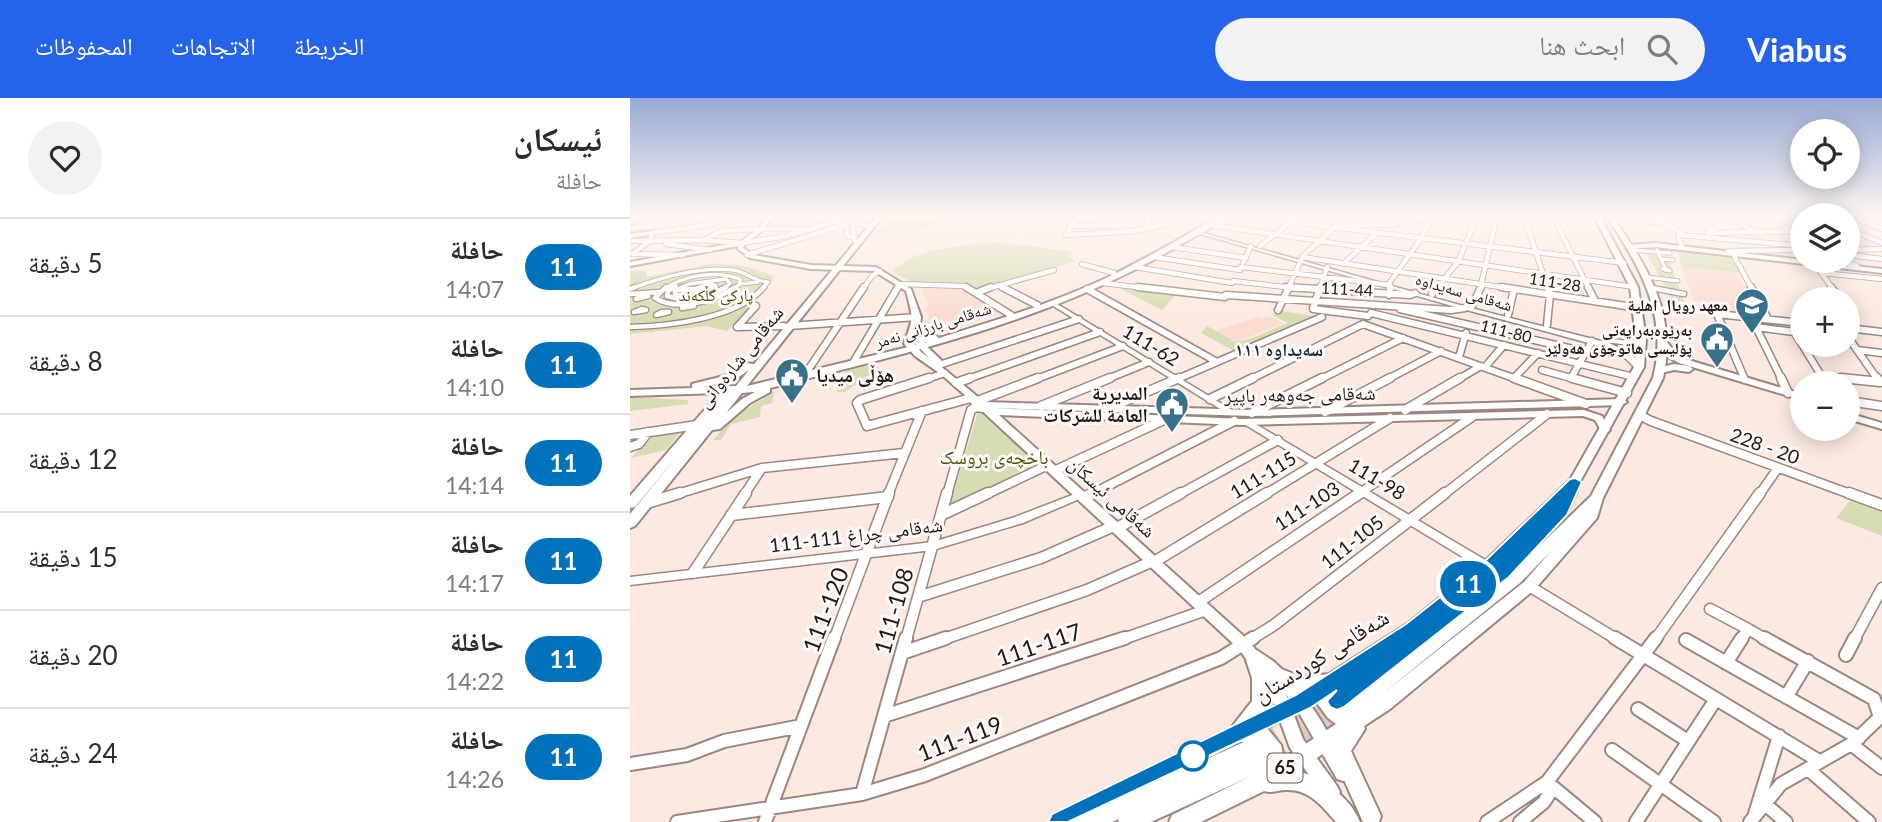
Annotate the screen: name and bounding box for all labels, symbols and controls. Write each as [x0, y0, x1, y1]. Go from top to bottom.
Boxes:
search box [1215, 18, 1705, 81]
text: ابحث هنا [1539, 29, 1625, 61]
text: Viabus [1747, 29, 1847, 69]
icon: search [1643, 30, 1681, 68]
text: المحفوظات [35, 31, 133, 60]
text: الاتجاهات [171, 31, 256, 60]
text: الخريطة [294, 31, 365, 60]
text: ئیسکان [513, 118, 602, 158]
map controls [1790, 119, 1860, 441]
button: locate [1790, 119, 1860, 189]
button: heart [28, 121, 102, 195]
text: حافلة [556, 166, 602, 194]
button: layers [1790, 203, 1860, 273]
text: حافلة [450, 233, 504, 265]
text: 5 دقيقة [28, 247, 103, 279]
text: 11 [550, 252, 577, 281]
street label: 111-28 [1528, 268, 1582, 295]
street label: شەقامی سەیداوە [1413, 269, 1515, 316]
text: 14:07 [445, 275, 504, 303]
street label: 111-44 [1320, 278, 1374, 299]
park label: پارکی گڵکەند [679, 285, 754, 306]
school or university icon: معهد رويال اهلية [1733, 286, 1771, 335]
button: + [1790, 287, 1860, 357]
place label: معهد رويال اهلية [1628, 295, 1728, 315]
street label: شەقامی بارزانی نەمر [872, 298, 994, 353]
street label: شەقامی شارەوانی [691, 301, 789, 413]
street label: 111-80 [1478, 315, 1534, 346]
street label: 111-62 [1119, 319, 1184, 370]
place label: بەڕێوەبەرایەتی پۆلیسی هاتوچۆی هەولێر [1545, 320, 1692, 358]
public building icon: بەڕێوەبەرایەتی پۆلیسی هاتوچۆی هەولێر [1698, 320, 1736, 369]
text: حافلة [450, 331, 504, 363]
district label: سەیداوە ١١١ [1235, 338, 1323, 360]
text: 8 دقيقة [28, 345, 103, 377]
text: 11 [550, 350, 577, 379]
public building icon: هۆڵی میدیا [773, 356, 811, 405]
place label: هۆڵی میدیا [816, 363, 894, 387]
button: − [1790, 371, 1860, 441]
text: 14:10 [445, 373, 504, 401]
place label: المديرية العامة للشركات [1043, 381, 1148, 426]
street label: شەقامی جەوهەر باپیر [1223, 381, 1376, 407]
public building icon: المديرية العامة للشركات [1153, 385, 1191, 434]
street label: 228 - 20 [1727, 422, 1803, 469]
text: حافلة [450, 429, 504, 461]
text: 12 دقيقة [28, 443, 118, 475]
park label: باخچەی بروسک [939, 445, 1049, 469]
street label: 111-115 [1225, 446, 1300, 503]
text: 11 [550, 448, 577, 477]
street label: شەقامی ئیسکان [1063, 451, 1161, 543]
street label: 111-98 [1345, 453, 1410, 504]
text: 14:14 [445, 471, 504, 499]
street label: 111-103 [1270, 476, 1344, 535]
street label: 111-105 [1316, 510, 1388, 573]
street label: شەقامی چراغ 111-111 [768, 512, 944, 558]
text: حافلة [450, 527, 504, 559]
text: 15 دقيقة [28, 541, 118, 573]
text: 11 [550, 546, 577, 575]
line badge: 11 [1436, 561, 1500, 607]
street label: 111-120 [796, 563, 854, 656]
street label: 111-108 [867, 564, 919, 657]
text: 14:17 [445, 569, 504, 597]
text: 11 [1454, 569, 1482, 598]
street label: شەقامی کوردستان [1247, 602, 1394, 709]
street label: 111-117 [992, 616, 1085, 672]
text: حافلة [450, 625, 504, 657]
text: 20 دقيقة [28, 639, 118, 671]
text: 11 [550, 644, 577, 673]
text: 14:22 [445, 667, 504, 695]
street label: 111-119 [913, 709, 1006, 767]
text: حافلة [450, 723, 504, 755]
text: 24 دقيقة [28, 737, 118, 769]
unlabelled marker [1178, 741, 1208, 771]
text: 11 [550, 742, 577, 771]
road number: 65 [1268, 754, 1302, 782]
text: 14:26 [445, 765, 504, 793]

